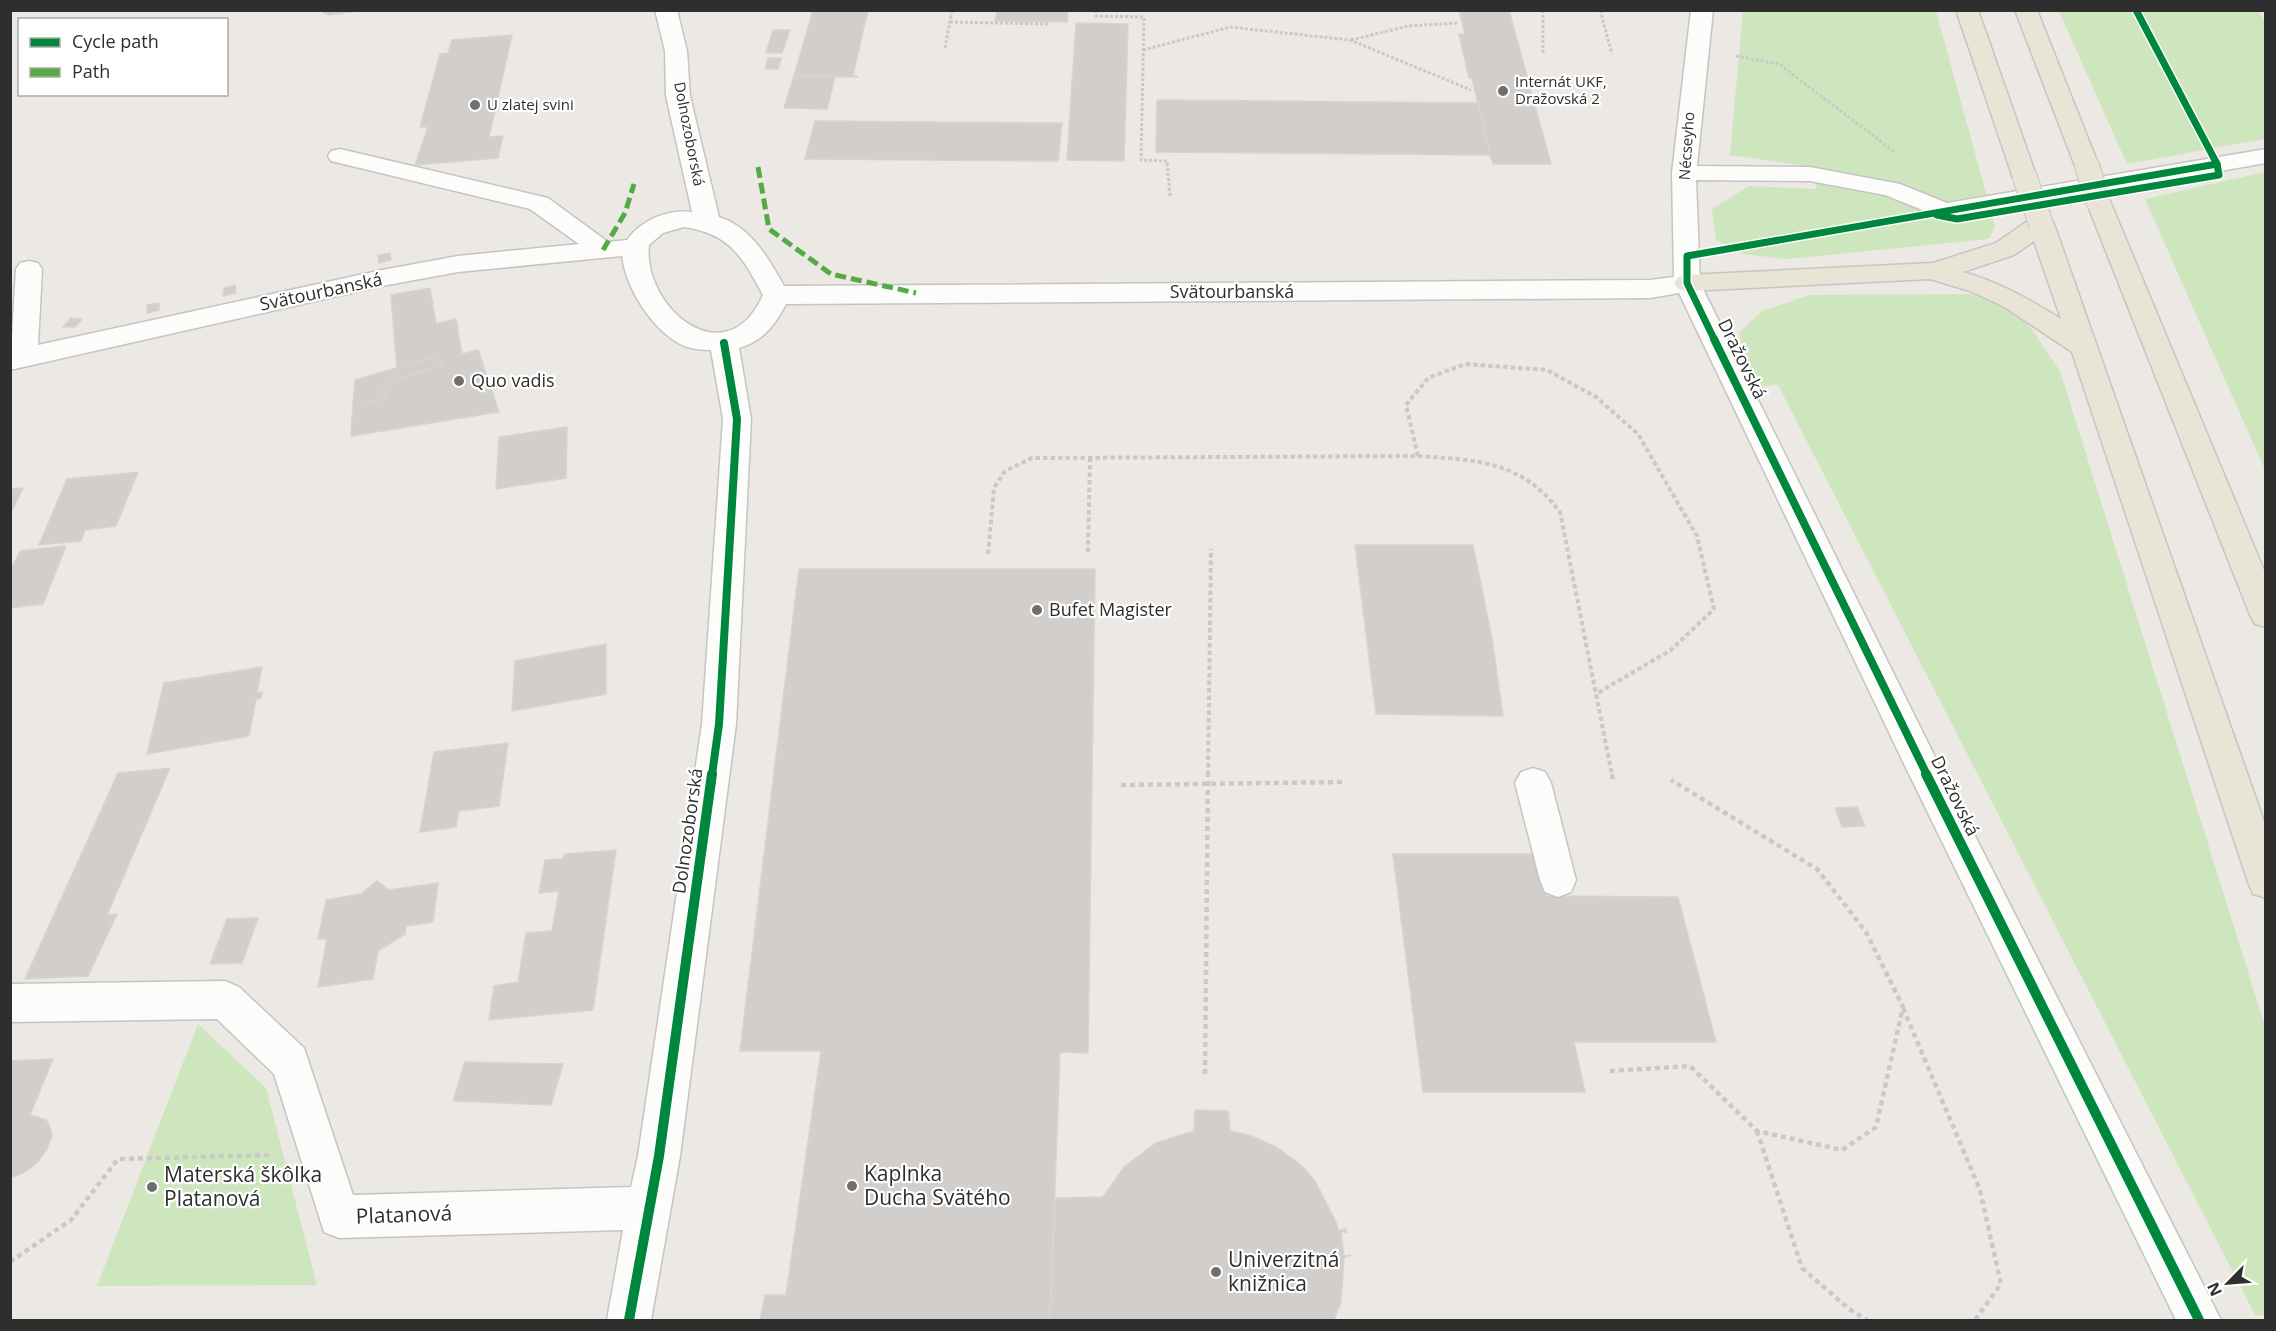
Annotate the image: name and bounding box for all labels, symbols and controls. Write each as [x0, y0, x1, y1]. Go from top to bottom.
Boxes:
legend [18, 18, 228, 96]
text: Cycle path [72, 29, 159, 53]
text: Path [72, 59, 110, 83]
place label: Internát UKF, Dražovská 2 [1515, 71, 1607, 108]
street label: Dolnozoborská [670, 80, 710, 188]
marker: Internát UKF, Dražovská 2 [1496, 84, 1510, 98]
place label: U zlatej svini [487, 94, 574, 114]
marker: U zlatej svini [468, 98, 482, 112]
street label: Nécseyho [1674, 111, 1698, 181]
street label: Svätourbanská [257, 266, 384, 316]
street label: Svätourbanská [1170, 279, 1294, 303]
street label: Dražovská [1713, 314, 1773, 403]
place label: Quo vadis [471, 368, 555, 392]
marker: Quo vadis [452, 374, 466, 388]
place label: Bufet Magister [1049, 597, 1173, 621]
marker: Bufet Magister [1030, 603, 1044, 617]
street label: Dražovská [1926, 751, 1986, 840]
street label: Dolnozoborská [666, 766, 708, 895]
place label: Kaplnka Ducha Svätého [864, 1159, 1011, 1211]
place label: Materská škôlka Platanová [164, 1160, 322, 1212]
marker: Kaplnka Ducha Svätého [845, 1179, 859, 1193]
marker: Materská škôlka Platanová [145, 1180, 159, 1194]
street label: Platanová [355, 1198, 453, 1230]
place label: Univerzitná knižnica [1228, 1245, 1340, 1297]
north arrow [2198, 1253, 2258, 1313]
marker: Univerzitná knižnica [1209, 1265, 1223, 1279]
text: N [2202, 1279, 2227, 1300]

